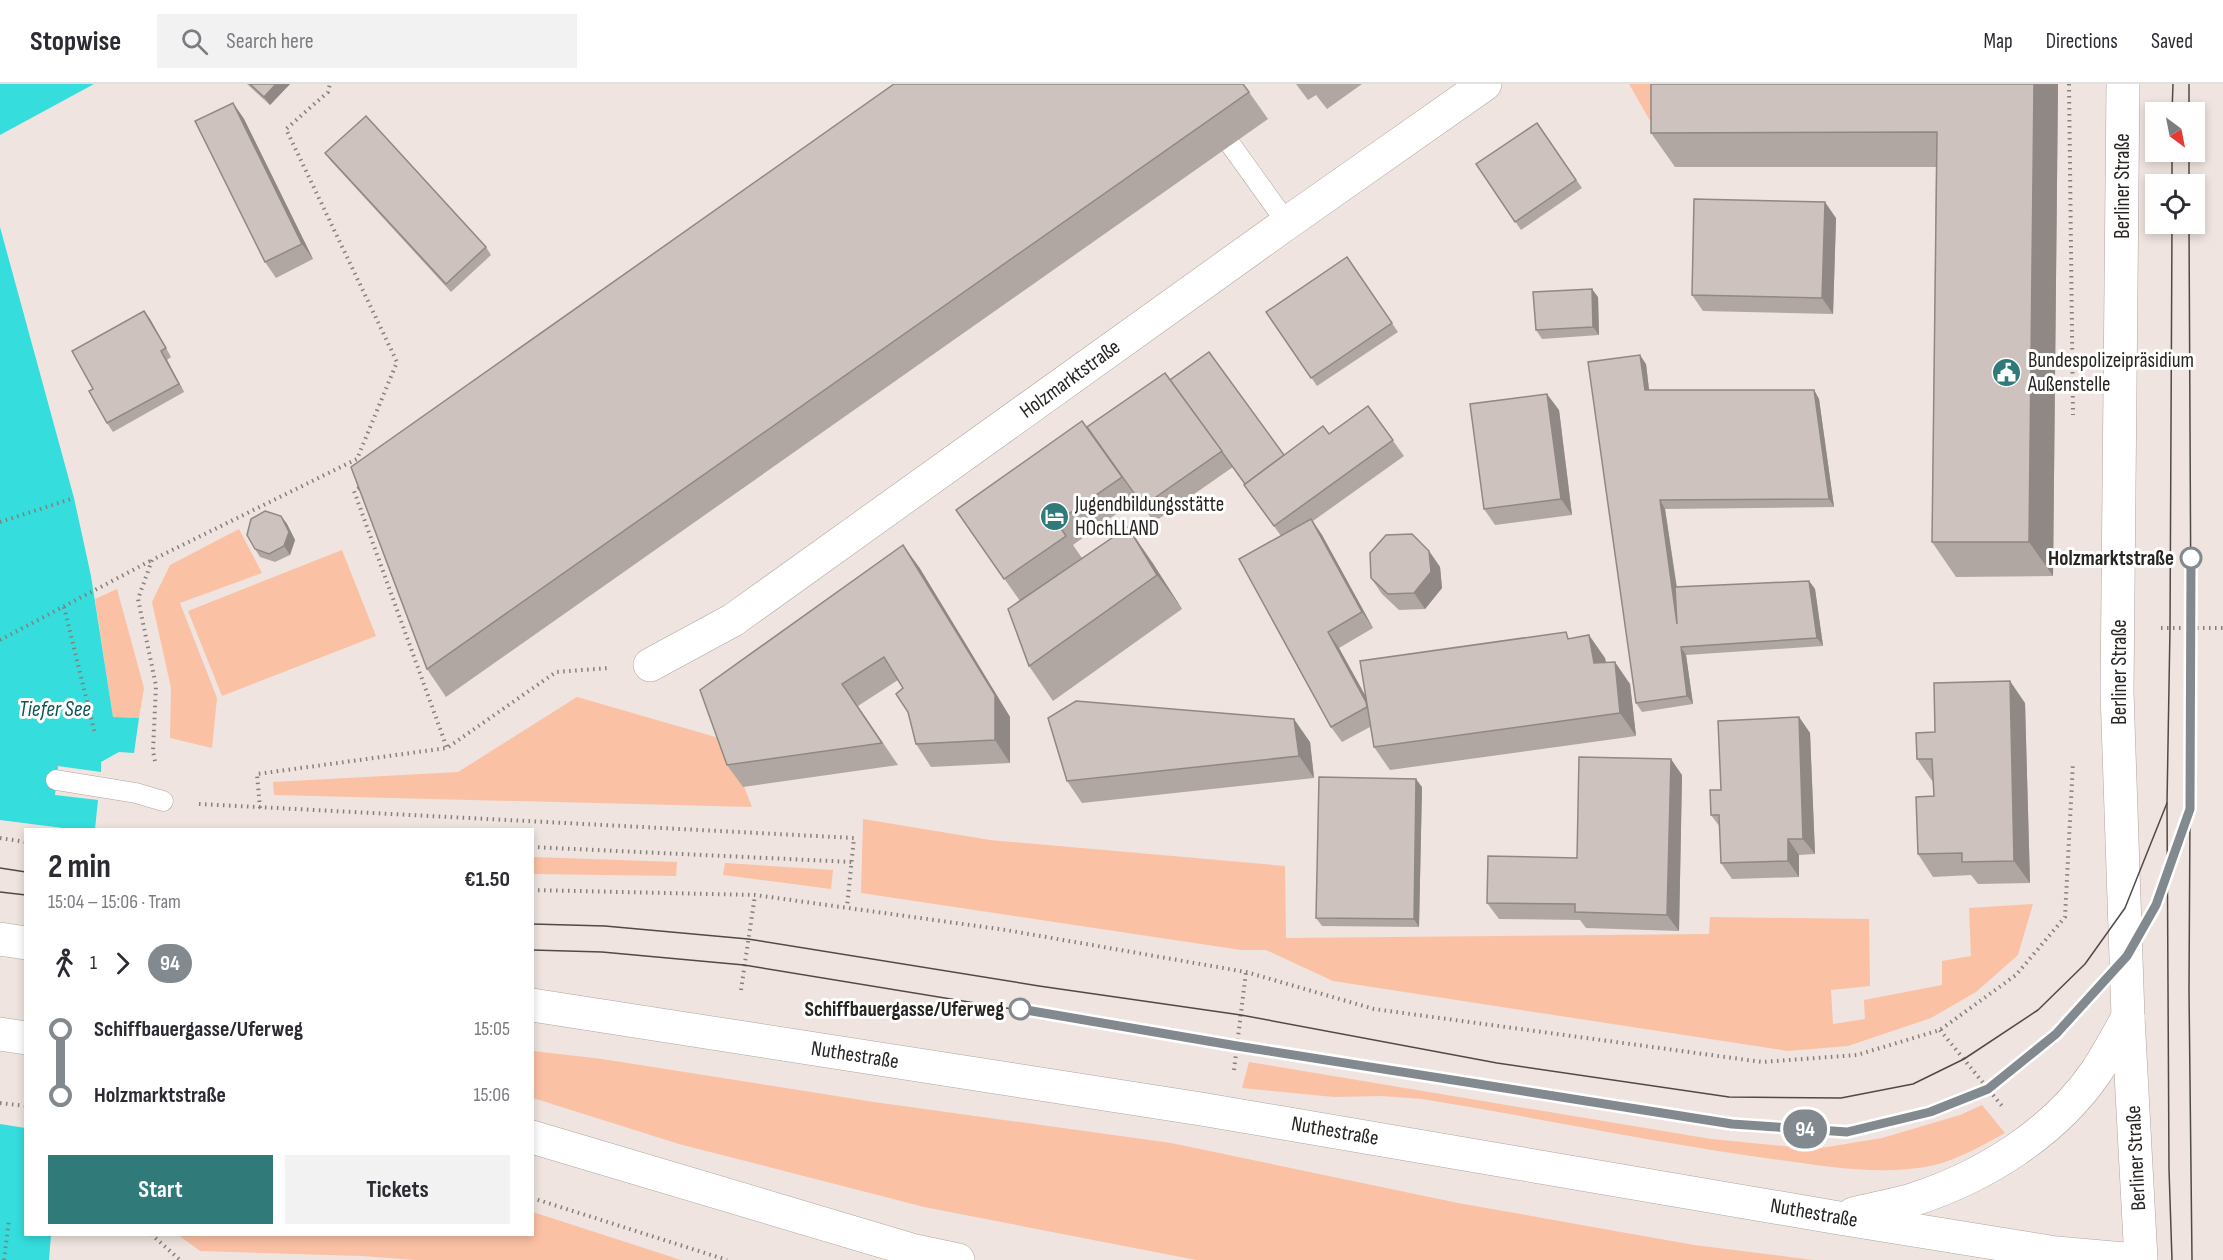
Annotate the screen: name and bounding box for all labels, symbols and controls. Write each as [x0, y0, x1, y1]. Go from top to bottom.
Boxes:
search box [157, 14, 577, 68]
text: Stopwise [30, 25, 121, 58]
icon: search [178, 25, 211, 58]
text: Search here [226, 28, 314, 55]
text: Map [1983, 29, 2013, 54]
text: Directions [2046, 29, 2118, 54]
text: Saved [2151, 29, 2193, 54]
north arrow [2145, 102, 2205, 162]
map controls [2145, 102, 2205, 234]
street label: Berliner Straße [2110, 133, 2135, 239]
button: locate [2145, 174, 2205, 234]
street label: Holzmarktstraße [1015, 334, 1125, 424]
place label: Bundespolizeipräsidium Außenstelle [2027, 348, 2194, 397]
public building icon: Bundespolizeipräsidium Außenstelle [1991, 356, 2023, 388]
place label: Jugendbildungsstätte HOchLLAND [1074, 492, 1224, 541]
hotel icon: Jugendbildungsstätte HOchLLAND [1038, 500, 1070, 532]
place label: Holzmarktstraße [2048, 546, 2174, 571]
marker: Holzmarktstraße [2180, 547, 2202, 569]
street label: Berliner Straße [2107, 619, 2132, 725]
water label: Tiefer See [19, 696, 91, 723]
text: 2 min [48, 847, 111, 887]
text: €1.50 [464, 866, 510, 893]
text: 15:04 – 15:06 · Tram [48, 890, 181, 914]
icon: walk [48, 947, 81, 980]
icon: forward [106, 947, 139, 980]
text: 1 [90, 951, 97, 975]
text: 94 [160, 951, 180, 976]
place label: Schiffbauergasse/Uferweg [804, 997, 1004, 1022]
marker: Schiffbauergasse/Uferweg [1009, 998, 1031, 1020]
text: Schiffbauergasse/Uferweg [94, 1016, 303, 1043]
text: 15:05 [474, 1017, 510, 1041]
street label: Nuthestraße [809, 1036, 901, 1074]
text: Holzmarktstraße [94, 1082, 226, 1109]
text: 15:06 [474, 1083, 510, 1107]
street label: Berliner Straße [2121, 1105, 2151, 1211]
line badge: 94 [1778, 1110, 1832, 1148]
street label: Nuthestraße [1289, 1111, 1381, 1151]
text: 94 [1795, 1117, 1815, 1142]
button: Start [48, 1155, 273, 1224]
button: Tickets [285, 1155, 510, 1224]
street label: Nuthestraße [1768, 1193, 1860, 1233]

